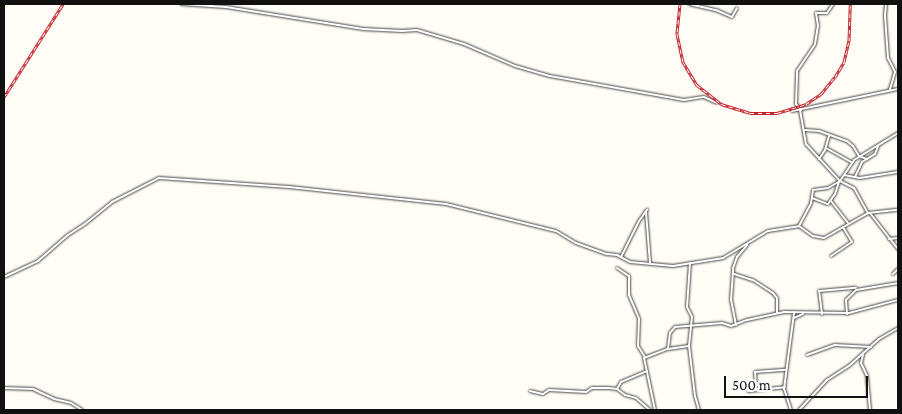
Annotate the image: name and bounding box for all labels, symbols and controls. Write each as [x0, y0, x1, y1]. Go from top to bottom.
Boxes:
scale bar [727, 366, 871, 398]
text: 500 m [732, 377, 771, 393]

